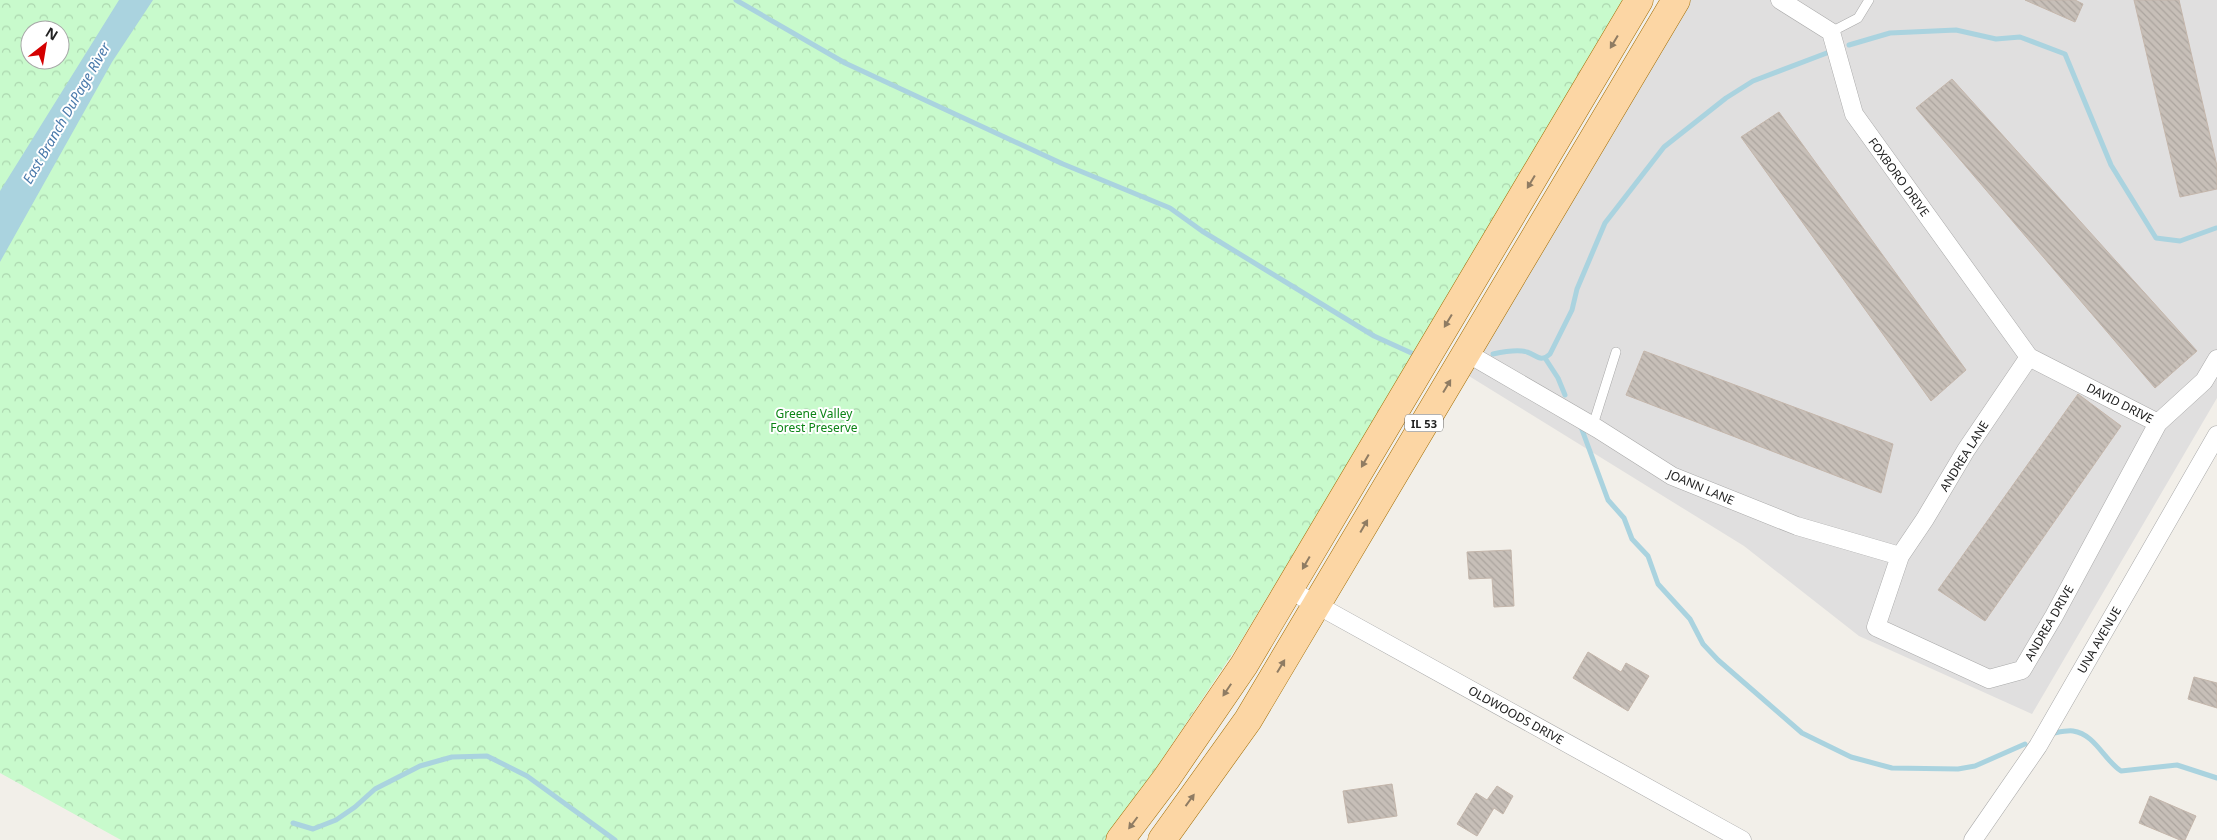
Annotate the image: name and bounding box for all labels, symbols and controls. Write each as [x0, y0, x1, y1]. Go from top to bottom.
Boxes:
north arrow [20, 20, 70, 70]
text: N [42, 22, 62, 45]
one-way arrow [1610, 35, 1619, 48]
water label: East Branch DuPage River [18, 39, 114, 187]
street label: FOXBORO DRIVE [1865, 134, 1933, 220]
one-way arrow [1527, 175, 1536, 188]
one-way arrow [1443, 314, 1452, 327]
street label: DAVID DRIVE [2084, 379, 2156, 427]
one-way arrow [1442, 380, 1451, 393]
park label: Greene Valley Forest Preserve [770, 405, 858, 436]
road number: IL 53 [1405, 414, 1443, 432]
street label: ANDREA LANE [1936, 417, 1992, 495]
one-way arrow [1361, 453, 1369, 468]
street label: JOANN LANE [1664, 465, 1737, 509]
one-way arrow [1360, 519, 1368, 533]
one-way arrow [1301, 556, 1310, 570]
street label: ANDREA DRIVE [2020, 582, 2078, 664]
street label: UNA AVENUE [2073, 604, 2125, 676]
one-way arrow [1277, 659, 1286, 672]
street label: OLDWOODS DRIVE [1465, 682, 1567, 748]
one-way arrow [1222, 684, 1232, 697]
one-way arrow [1185, 794, 1195, 807]
one-way arrow [1128, 816, 1138, 830]

